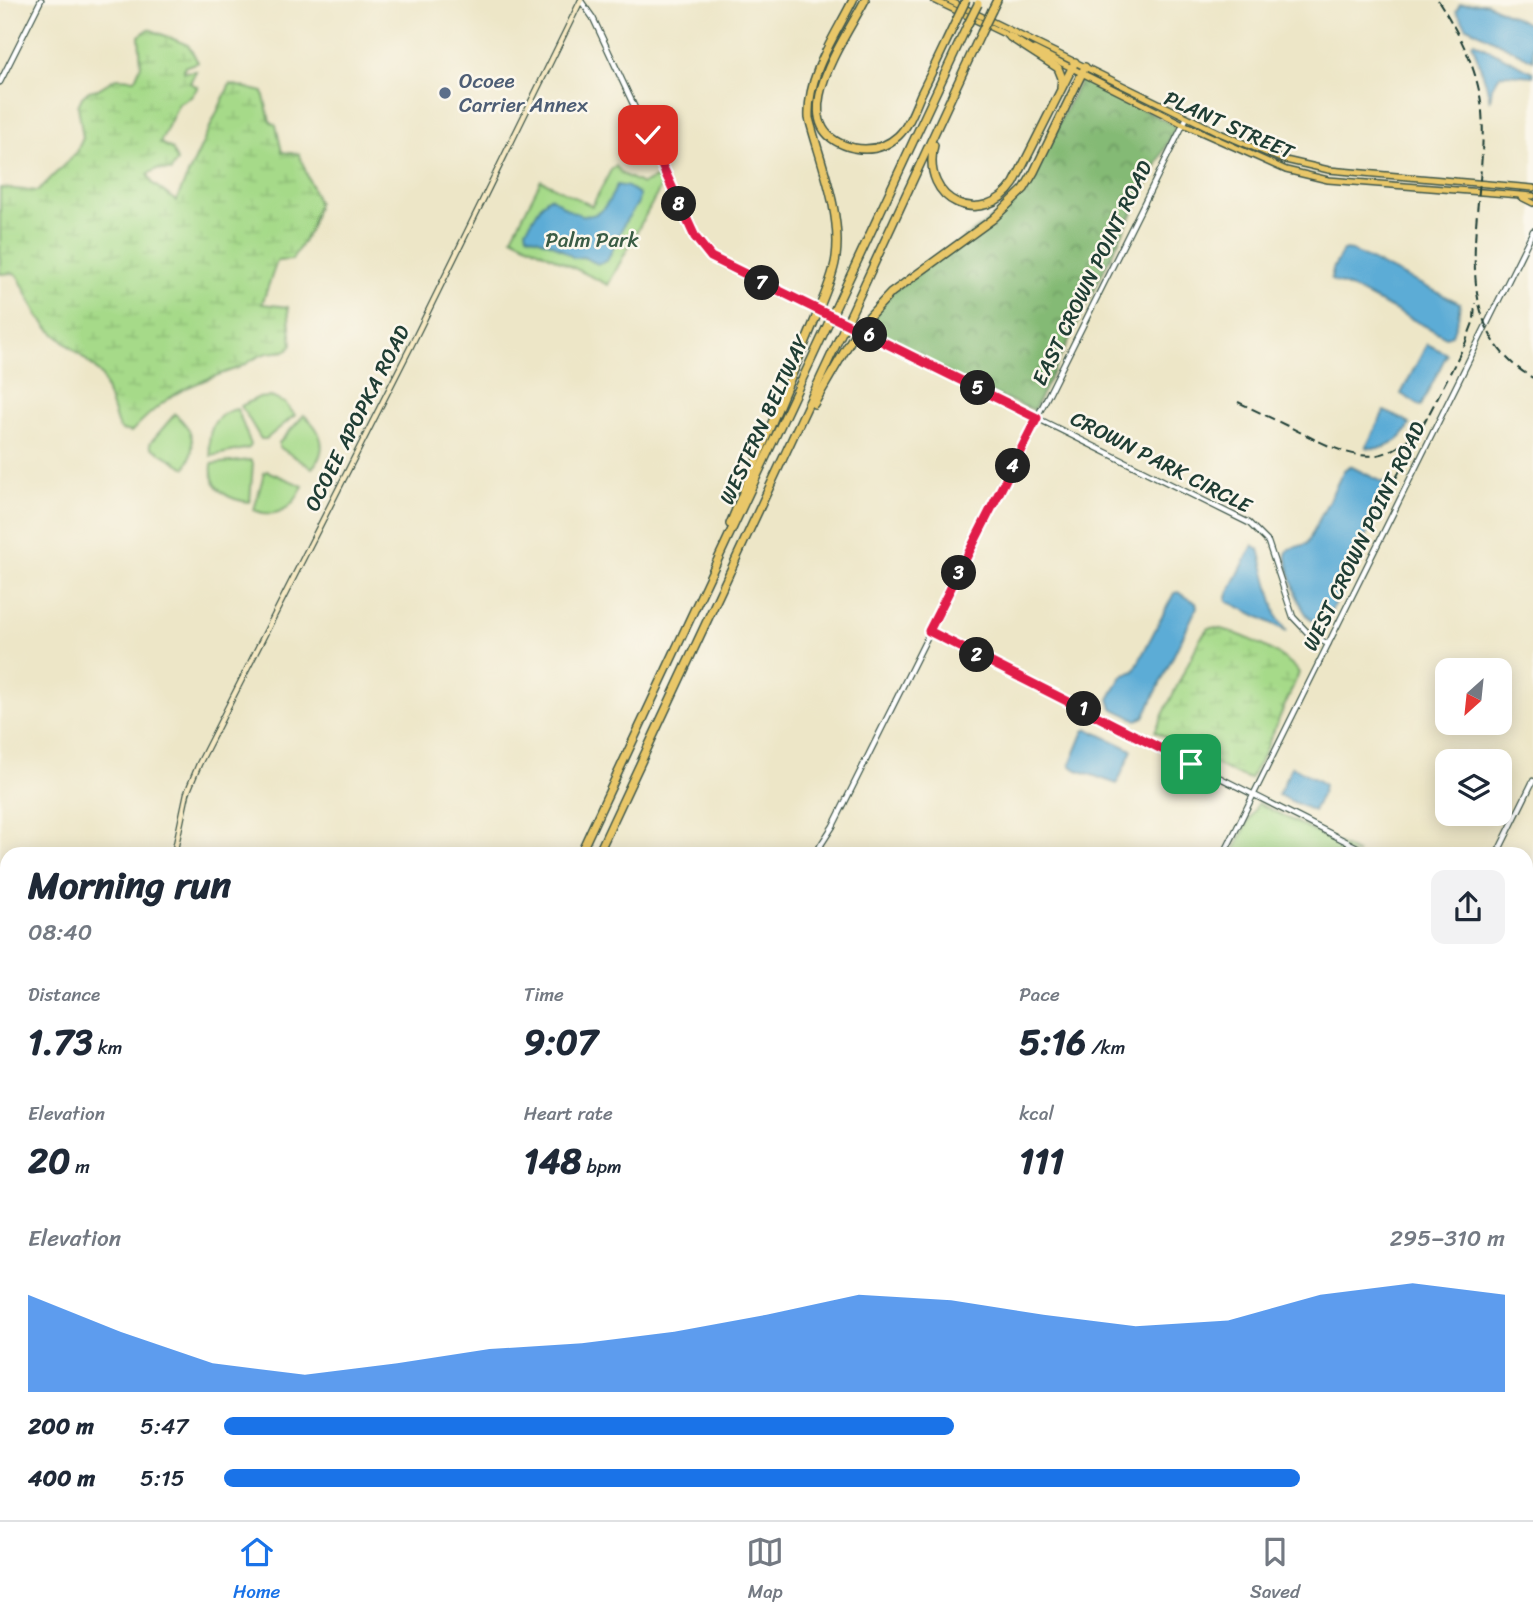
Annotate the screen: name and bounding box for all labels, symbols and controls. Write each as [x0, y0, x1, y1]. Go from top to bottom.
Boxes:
place label: Ocoee Carrier Annex [459, 62, 588, 124]
street label: PLANT STREET [1158, 79, 1302, 171]
marker: Ocoee Carrier Annex [437, 85, 453, 101]
pin [618, 105, 678, 165]
icon: check [629, 116, 667, 154]
street label: EAST CROWN POINT ROAD [1021, 153, 1163, 392]
pin: 8 [662, 186, 696, 222]
text: 8 [673, 187, 684, 220]
park label: Palm Park [545, 221, 640, 259]
pin: 7 [744, 266, 780, 300]
text: 7 [756, 266, 767, 299]
street label: OCOEE APOPKA ROAD [293, 318, 421, 518]
pin: 6 [852, 318, 888, 352]
text: 6 [864, 318, 875, 351]
street label: WESTERN BELTWAY [708, 328, 820, 511]
pin: 5 [960, 370, 996, 406]
text: 5 [972, 371, 983, 404]
street label: CROWN PARK CIRCLE [1063, 400, 1260, 525]
street label: WEST CROWN POINT ROAD [1292, 414, 1436, 658]
pin: 4 [996, 448, 1030, 484]
text: 4 [1007, 449, 1018, 482]
pin: 3 [942, 556, 976, 590]
text: 3 [953, 556, 964, 589]
pin: 2 [960, 638, 995, 672]
text: 2 [971, 638, 982, 671]
north arrow [1435, 658, 1512, 735]
map controls [1435, 658, 1512, 826]
pin: 1 [1066, 692, 1102, 726]
text: 1 [1079, 692, 1088, 725]
pin [1161, 734, 1221, 794]
icon: arrive [1172, 745, 1210, 783]
button: layers [1435, 749, 1512, 826]
text: Morning run [28, 852, 231, 919]
button: share [1431, 870, 1505, 944]
text: 08:40 [28, 912, 92, 953]
text: Distance [28, 978, 100, 1011]
text: Time [524, 978, 564, 1011]
text: Pace [1019, 978, 1060, 1011]
text: 1.73 [28, 1011, 93, 1073]
text: 9:07 [524, 1011, 598, 1073]
text: 5:16 [1019, 1011, 1086, 1073]
text: km [93, 1031, 122, 1064]
text: /km [1086, 1031, 1125, 1064]
text: Elevation [28, 1097, 105, 1130]
text: Heart rate [524, 1097, 613, 1130]
text: kcal [1019, 1097, 1054, 1130]
text: 20 [28, 1130, 70, 1192]
text: 148 [524, 1130, 582, 1192]
text: 111 [1019, 1130, 1064, 1192]
text: m [70, 1150, 90, 1183]
text: bpm [582, 1150, 622, 1183]
text: Elevation [28, 1218, 121, 1259]
text: 295–310 m [1390, 1218, 1505, 1259]
text: 200 m [28, 1406, 94, 1447]
text: 5:47 [140, 1406, 189, 1447]
text: 400 m [28, 1458, 95, 1499]
text: 5:15 [140, 1458, 185, 1499]
tab: Home [233, 1533, 280, 1608]
tab: Map [746, 1533, 784, 1608]
tab: Saved [1250, 1533, 1300, 1608]

